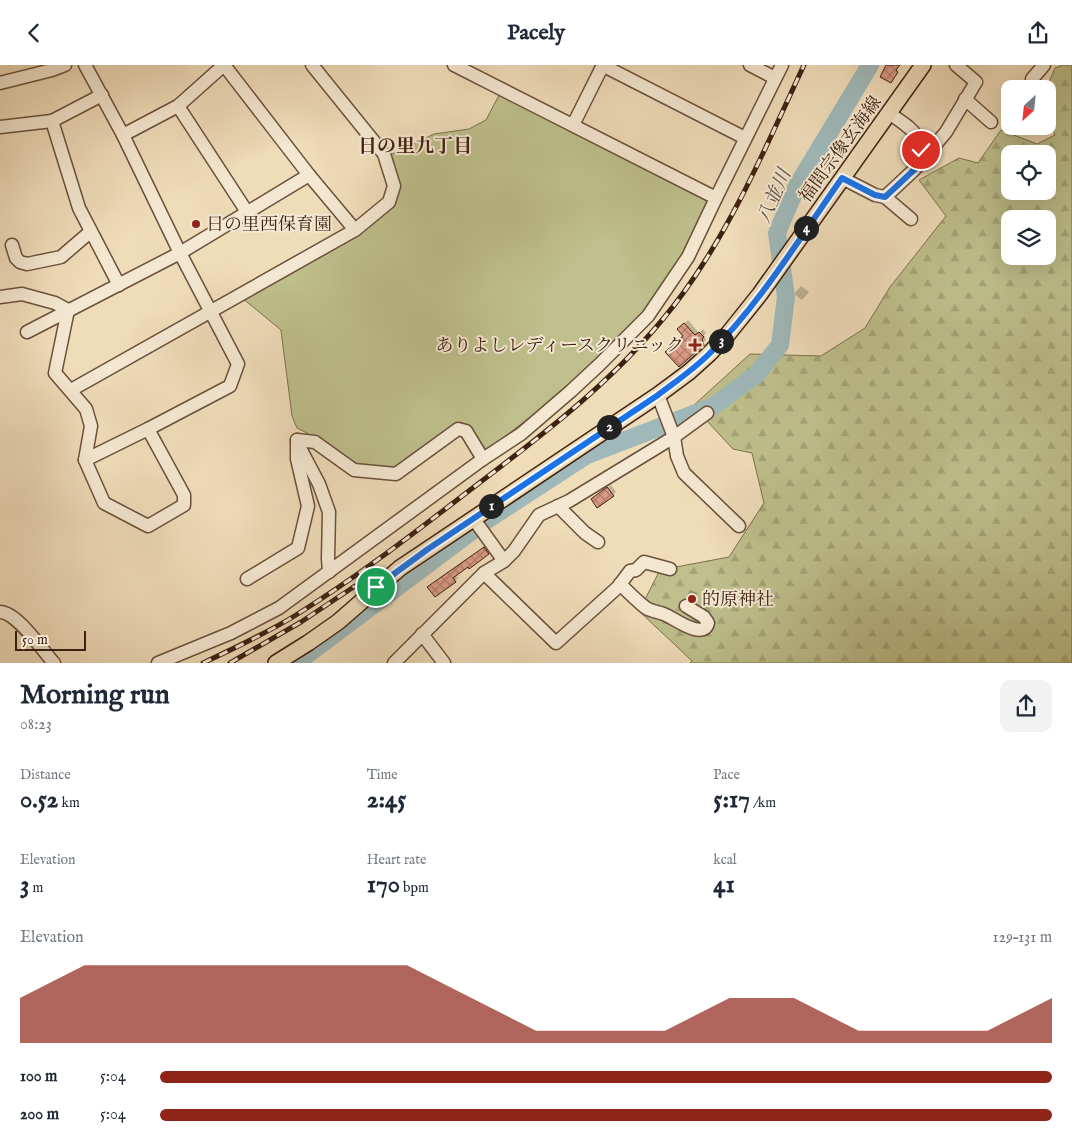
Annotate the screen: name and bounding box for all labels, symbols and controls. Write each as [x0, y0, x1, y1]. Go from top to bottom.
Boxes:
icon: back [20, 19, 48, 47]
text: Pacely [507, 19, 565, 47]
icon: share [1024, 19, 1052, 47]
north arrow [1001, 80, 1056, 135]
map controls [1001, 80, 1056, 265]
street label: 福間宗像玄海線 [795, 92, 888, 208]
pin [900, 129, 942, 171]
district label: 日の里九丁目 [358, 135, 472, 159]
icon: check [907, 136, 935, 164]
button: locate [1001, 145, 1056, 200]
water label: 八並川 [753, 164, 798, 228]
button: layers [1001, 210, 1056, 265]
place label: 日の里西保育園 [206, 214, 332, 237]
pin: 4 [794, 215, 818, 241]
marker: 日の里西保育園 [190, 218, 202, 230]
text: 4 [803, 219, 810, 237]
pin: 3 [708, 329, 734, 353]
text: 3 [719, 332, 724, 350]
place label: ありよしレディースクリニック [435, 335, 684, 358]
marker: ありよしレディースクリニック [688, 338, 702, 352]
pin: 2 [596, 415, 622, 439]
text: 2 [606, 418, 613, 436]
pin: 1 [478, 493, 504, 519]
text: 1 [489, 497, 494, 515]
pin [355, 566, 397, 608]
icon: arrive [362, 573, 390, 601]
place label: 的原神社 [702, 589, 774, 612]
marker: 的原神社 [686, 593, 698, 605]
scale bar [15, 628, 86, 651]
text: 50 m [22, 631, 48, 649]
text: Morning run [20, 678, 170, 713]
button: share [1000, 680, 1052, 732]
text: 08:23 [20, 715, 52, 735]
text: Distance [20, 766, 71, 784]
text: Time [367, 766, 398, 784]
text: Pace [713, 766, 740, 784]
text: 0.52 [20, 784, 58, 816]
text: 2:45 [367, 784, 406, 816]
text: 5:17 [713, 784, 750, 816]
text: km [58, 794, 80, 812]
text: /km [750, 794, 776, 812]
text: Elevation [20, 851, 76, 869]
text: Heart rate [367, 851, 426, 869]
text: kcal [713, 851, 737, 869]
text: 3 [20, 869, 29, 901]
text: 170 [367, 869, 400, 901]
text: 41 [713, 869, 735, 901]
text: m [29, 879, 43, 897]
text: bpm [400, 879, 429, 897]
text: Elevation [20, 928, 83, 948]
text: 129–131 m [992, 928, 1052, 948]
text: 100 m [20, 1067, 57, 1087]
text: 5:04 [100, 1067, 126, 1087]
text: 200 m [20, 1105, 59, 1125]
text: 5:04 [100, 1105, 126, 1125]

